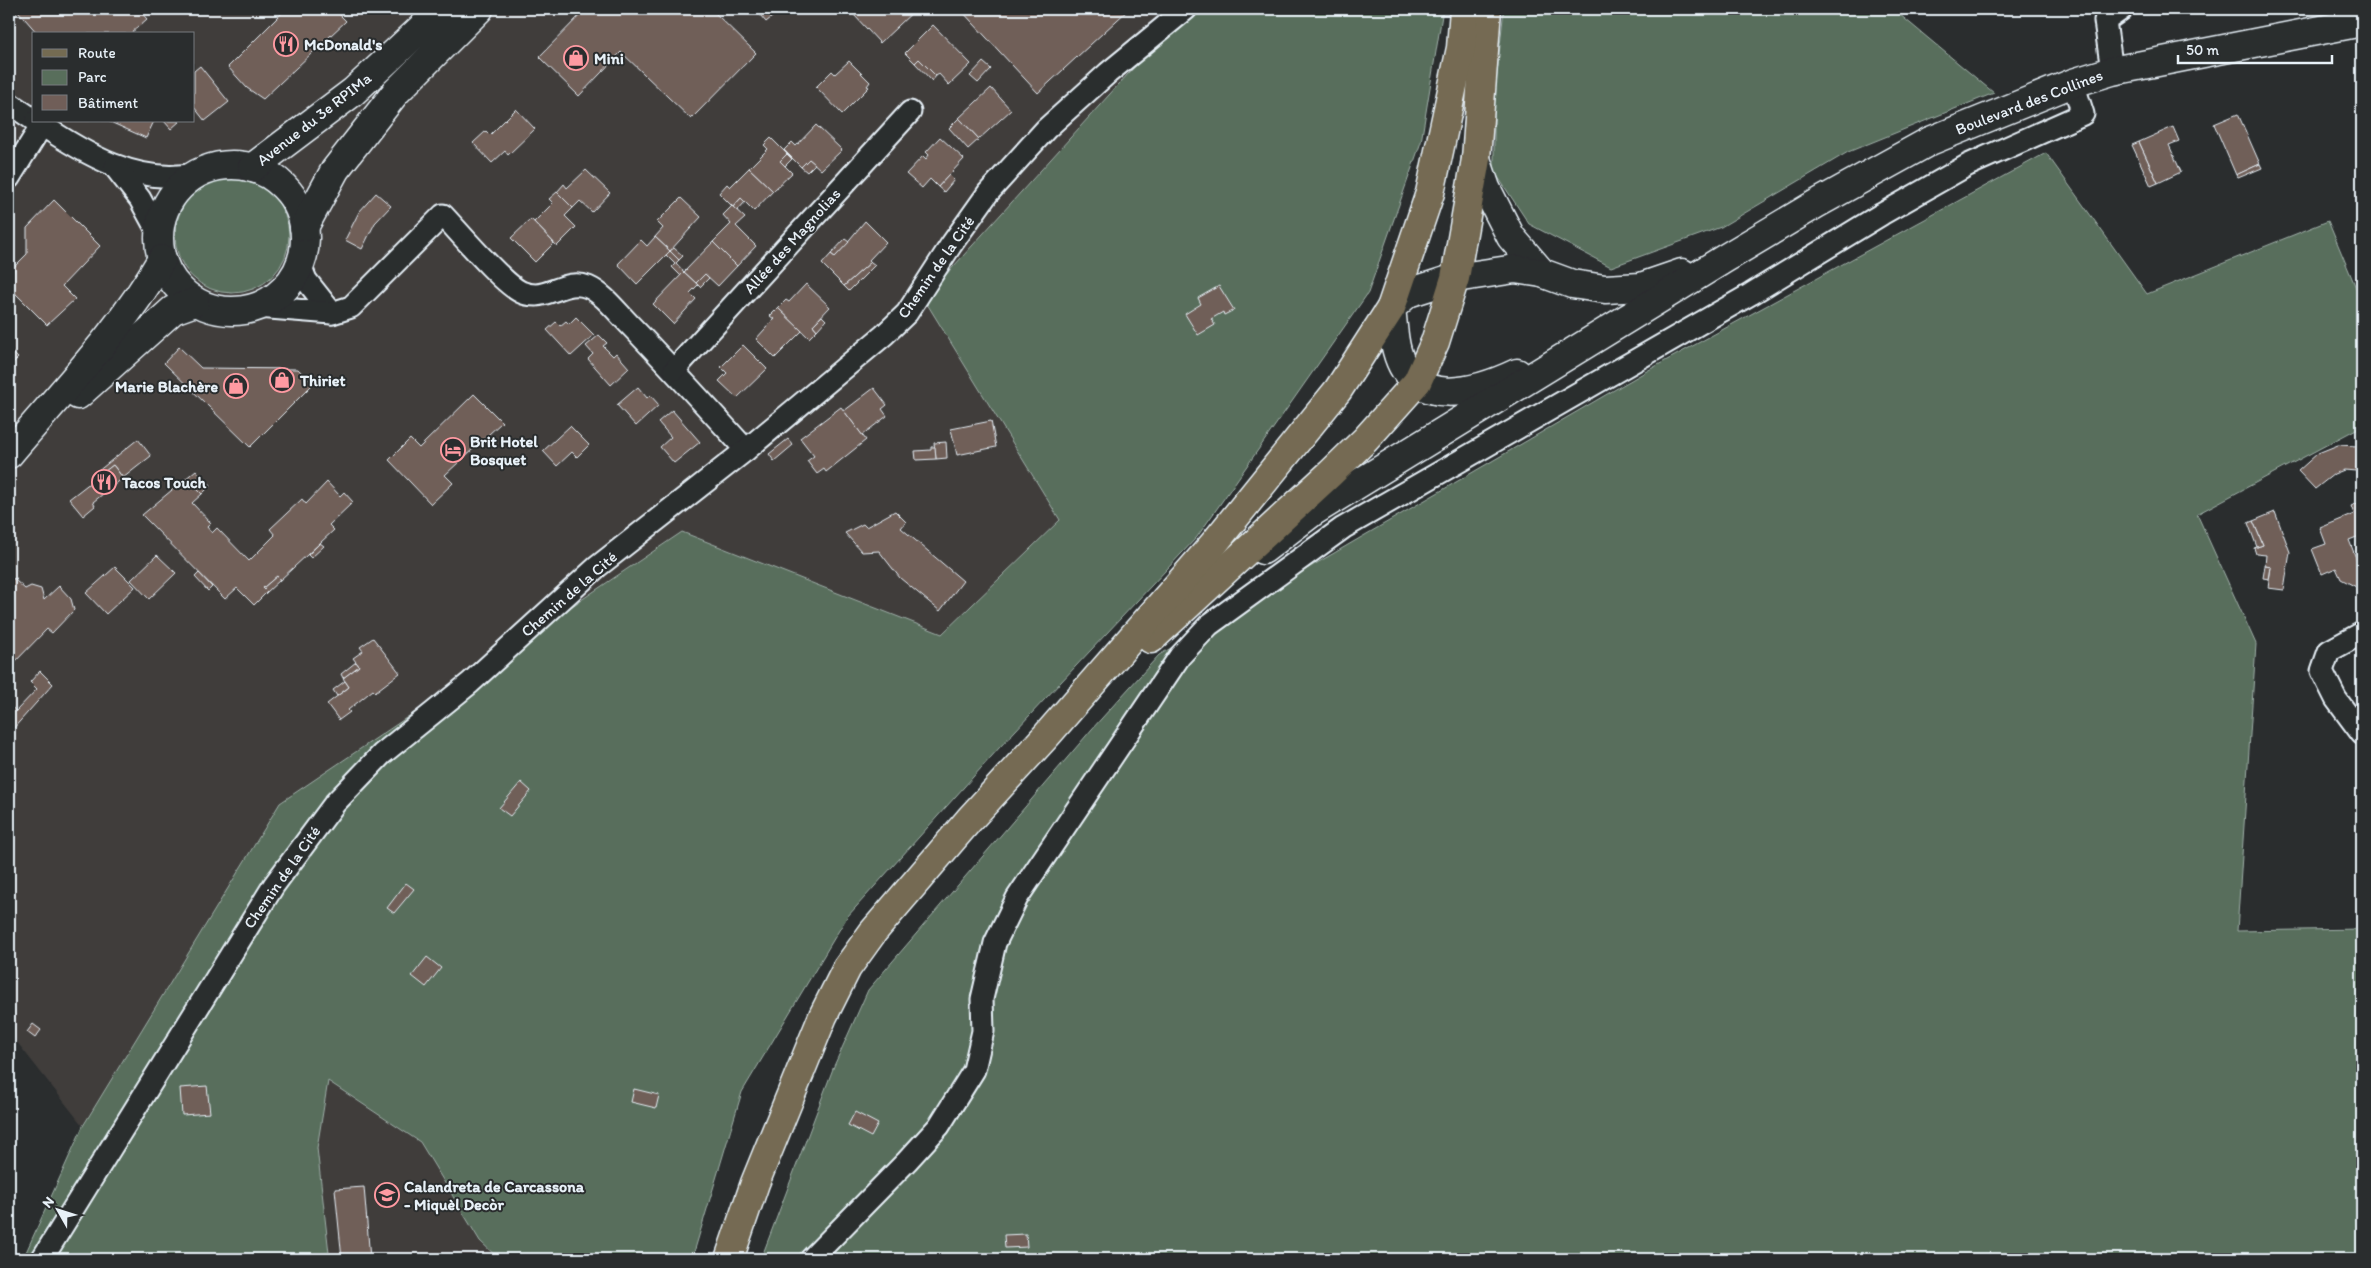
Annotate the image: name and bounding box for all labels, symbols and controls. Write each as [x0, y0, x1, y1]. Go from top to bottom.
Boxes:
restaurant icon: McDonald's [273, 31, 299, 57]
legend [32, 32, 195, 122]
scale bar [2178, 32, 2332, 64]
place label: McDonald's [304, 35, 382, 54]
text: 50 m [2186, 41, 2219, 59]
text: Route [78, 44, 116, 62]
shop icon: Mini [563, 45, 589, 71]
place label: Mini [594, 49, 624, 68]
street label: Boulevard des Collines [1953, 65, 2105, 139]
text: Parc [78, 68, 107, 86]
street label: Avenue du 3e RPIMa [253, 68, 376, 170]
text: Bâtiment [78, 94, 139, 112]
street label: Allée des Magnolias [740, 184, 844, 298]
street label: Chemin de la Cité [894, 212, 978, 322]
shop icon: Thiriet [269, 367, 295, 393]
place label: Thiriet [299, 371, 346, 390]
shop icon: Marie Blachère [223, 373, 249, 399]
place label: Marie Blachère [115, 377, 218, 396]
place label: Brit Hotel Bosquet [470, 432, 538, 470]
hotel icon: Brit Hotel Bosquet [440, 437, 466, 463]
restaurant icon: Tacos Touch [91, 469, 117, 495]
place label: Tacos Touch [121, 473, 207, 492]
street label: Chemin de la Cité [517, 547, 621, 641]
street label: Chemin de la Cité [240, 822, 324, 932]
place label: Calandreta de Carcassona - Miquèl Decòr [404, 1177, 585, 1215]
school or university icon: Calandreta de Carcassona - Miquèl Decòr [374, 1182, 400, 1208]
north arrow [32, 1186, 82, 1236]
text: N [39, 1193, 58, 1211]

